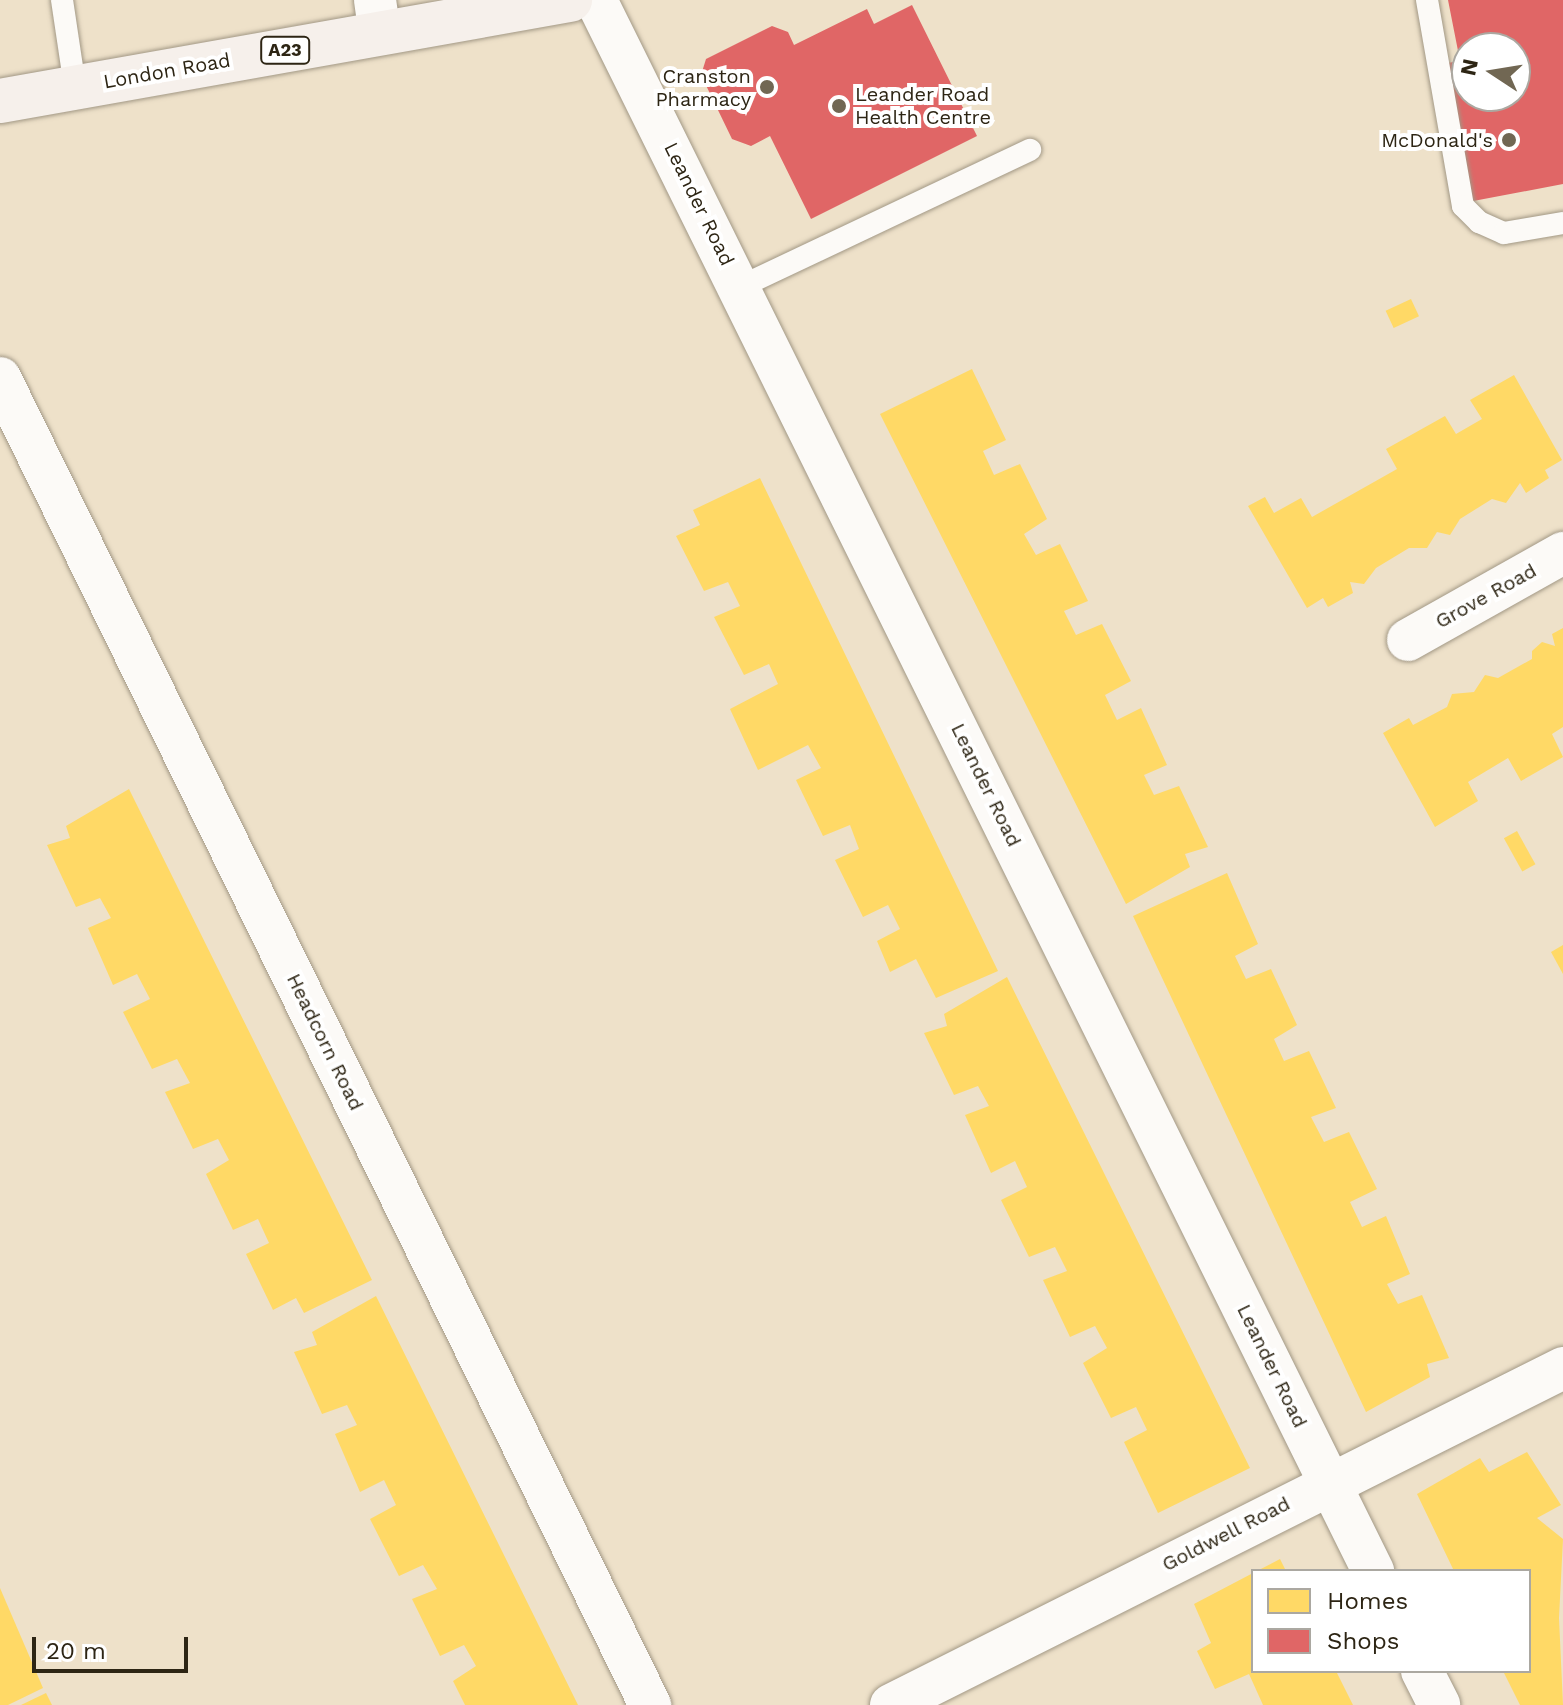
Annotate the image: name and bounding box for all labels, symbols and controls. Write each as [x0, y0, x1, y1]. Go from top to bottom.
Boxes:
north arrow [1451, 32, 1531, 112]
road number: A23 [259, 36, 311, 64]
street label: London Road [102, 48, 232, 94]
text: N [1455, 57, 1483, 78]
place label: Cranston Pharmacy [655, 64, 751, 111]
marker: Cranston Pharmacy [758, 78, 776, 96]
place label: Leander Road Health Centre [855, 82, 991, 129]
marker: Leander Road Health Centre [830, 97, 848, 115]
place label: McDonald's [1381, 128, 1493, 152]
marker: McDonald's [1500, 131, 1518, 149]
street label: Leander Road [659, 138, 739, 270]
street label: Grove Road [1431, 558, 1541, 634]
street label: Leander Road [946, 719, 1026, 851]
street label: Headcorn Road [281, 970, 369, 1114]
street label: Leander Road [1232, 1300, 1312, 1432]
street label: Goldwell Road [1158, 1491, 1294, 1577]
legend [1251, 1569, 1531, 1673]
text: Homes [1327, 1587, 1408, 1615]
scale bar [36, 1621, 192, 1671]
text: Shops [1327, 1627, 1399, 1655]
text: 20 m [46, 1637, 106, 1665]

